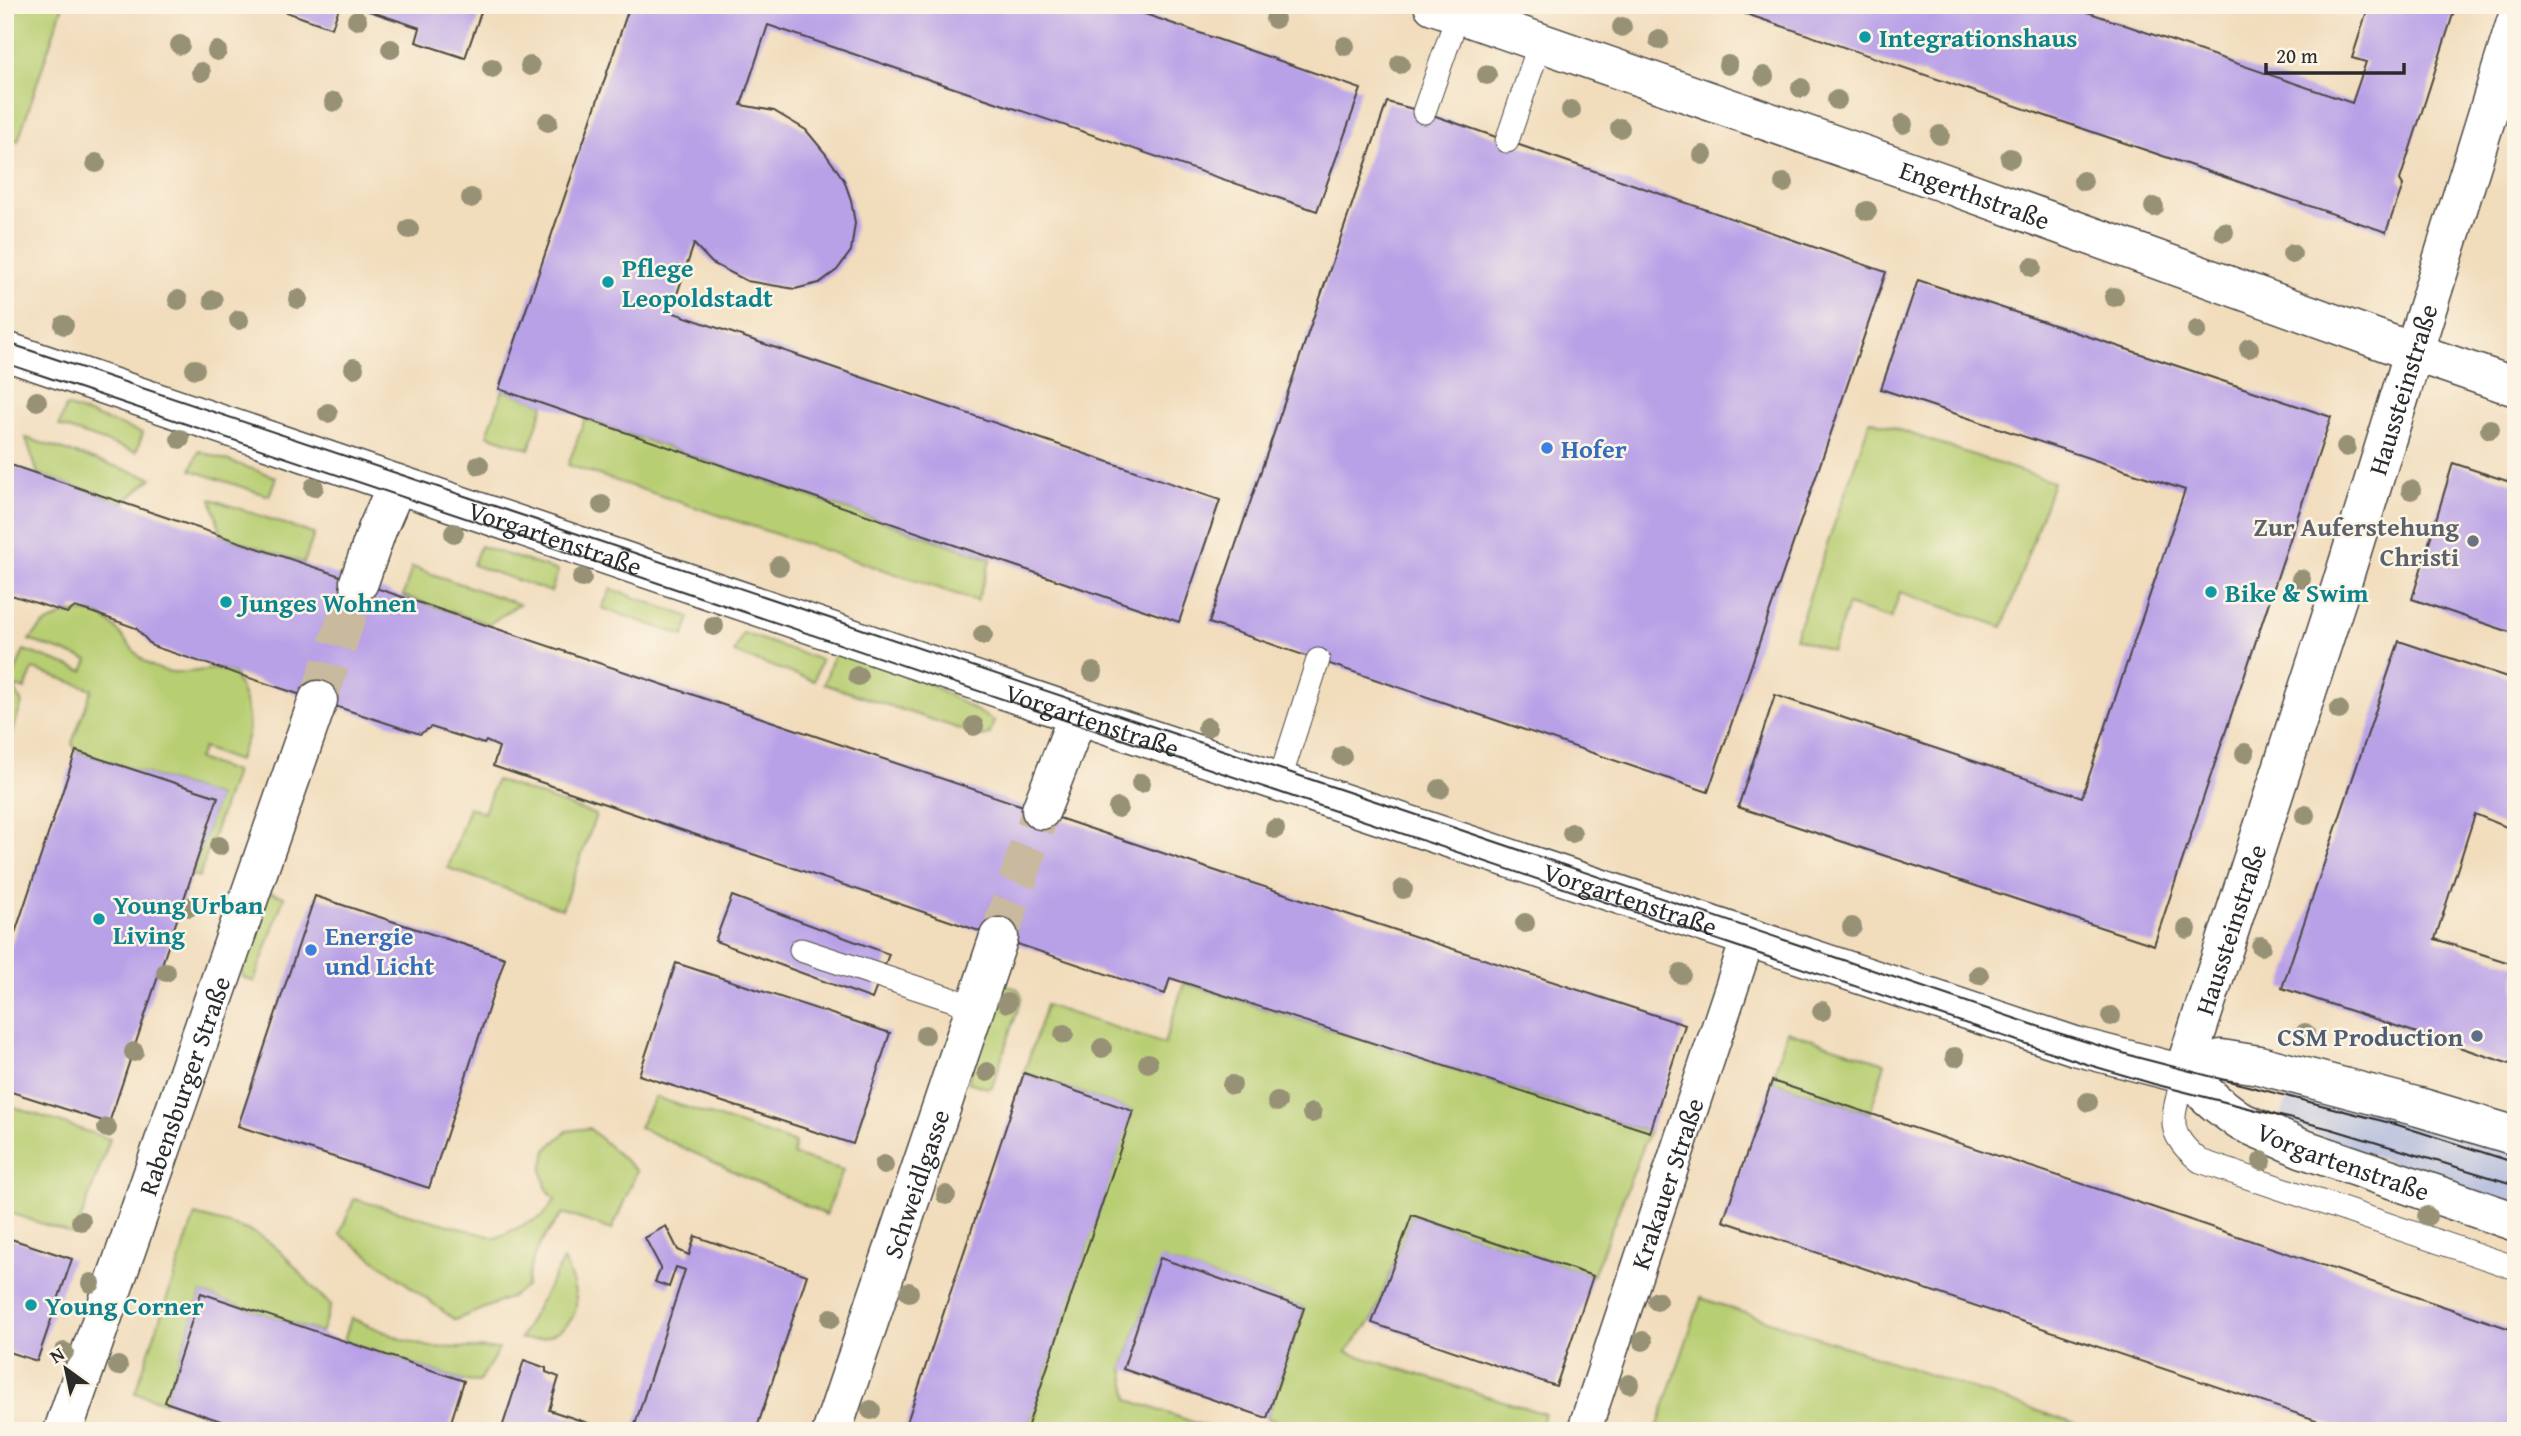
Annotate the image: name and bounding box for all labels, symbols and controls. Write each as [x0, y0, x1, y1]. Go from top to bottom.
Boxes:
place label: Integrationshaus [1879, 18, 2078, 57]
marker: Integrationshaus [1857, 29, 1873, 45]
scale bar [2266, 32, 2404, 76]
text: 20 m [2276, 40, 2318, 71]
street label: Engerthstraße [1895, 149, 2056, 239]
place label: Pflege Leopoldstadt [622, 248, 773, 317]
marker: Pflege Leopoldstadt [600, 274, 616, 290]
street label: Haussteinstraße [2357, 299, 2447, 480]
place label: Hofer [1561, 429, 1627, 468]
marker: Hofer [1539, 440, 1555, 456]
street label: Vorgartenstraße [463, 490, 647, 585]
place label: Zur Auferstehung Christi [2254, 507, 2459, 576]
marker: Zur Auferstehung Christi [2465, 533, 2481, 549]
place label: Bike & Swim [2225, 573, 2369, 612]
place label: Junges Wohnen [236, 583, 417, 622]
marker: Bike & Swim [2203, 584, 2219, 600]
marker: Junges Wohnen [218, 594, 234, 610]
street label: Vorgartenstraße [1000, 672, 1184, 767]
street label: Haussteinstraße [2184, 839, 2276, 1020]
street label: Vorgartenstraße [1538, 851, 1722, 945]
place label: Young Urban Living [113, 885, 264, 954]
marker: Young Urban Living [91, 911, 107, 927]
place label: Energie und Licht [325, 916, 434, 985]
marker: Energie und Licht [303, 942, 319, 958]
street label: Rabensburger Straße [127, 970, 240, 1200]
place label: CSM Production [2277, 1017, 2464, 1056]
marker: CSM Production [2469, 1028, 2485, 1044]
street label: Krakauer Straße [1620, 1093, 1713, 1274]
street label: Schweidlgasse [872, 1104, 959, 1264]
street label: Vorgartenstraße [2251, 1111, 2435, 1210]
place label: Young Corner [45, 1286, 204, 1325]
marker: Young Corner [23, 1297, 39, 1313]
north arrow [32, 1334, 102, 1404]
text: N [44, 1339, 70, 1370]

